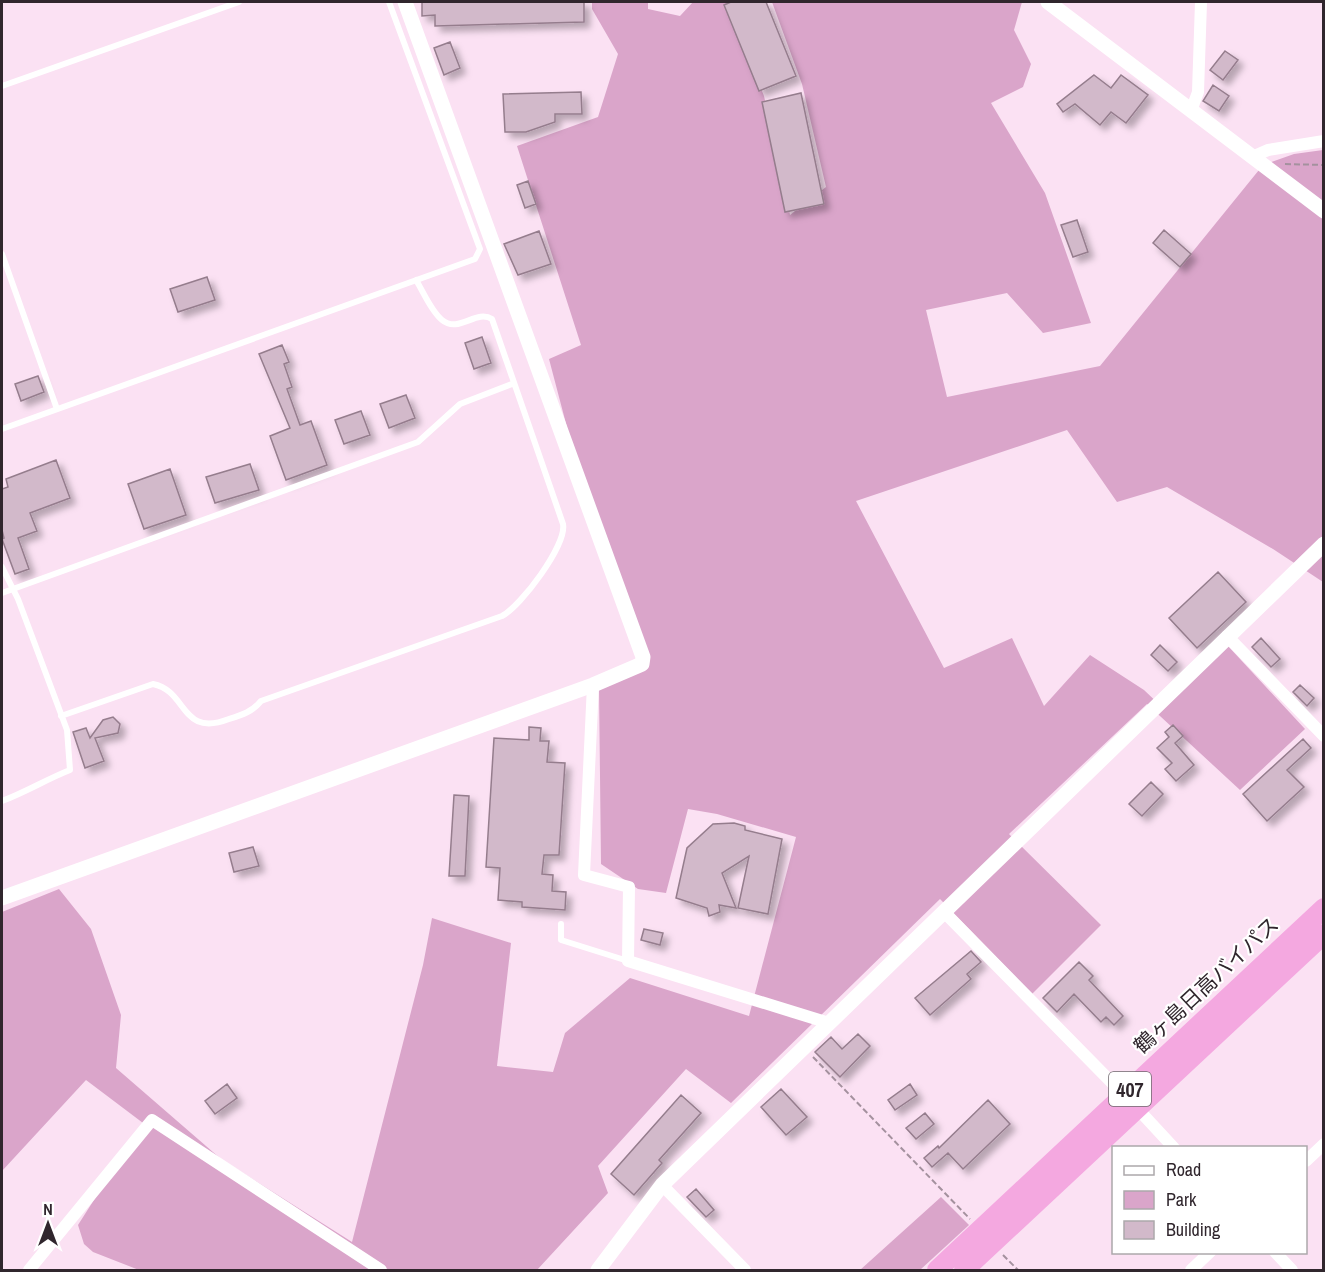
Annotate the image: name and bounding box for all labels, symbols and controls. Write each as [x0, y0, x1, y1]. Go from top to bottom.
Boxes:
street label: 鶴ヶ島日高バイパス [1127, 910, 1285, 1060]
road number: 407 [1109, 1072, 1151, 1106]
legend [1112, 1146, 1307, 1254]
text: Road [1166, 1157, 1201, 1182]
text: Park [1166, 1187, 1197, 1212]
north arrow [18, 1194, 78, 1254]
text: N [43, 1198, 53, 1220]
text: Building [1166, 1217, 1221, 1242]

